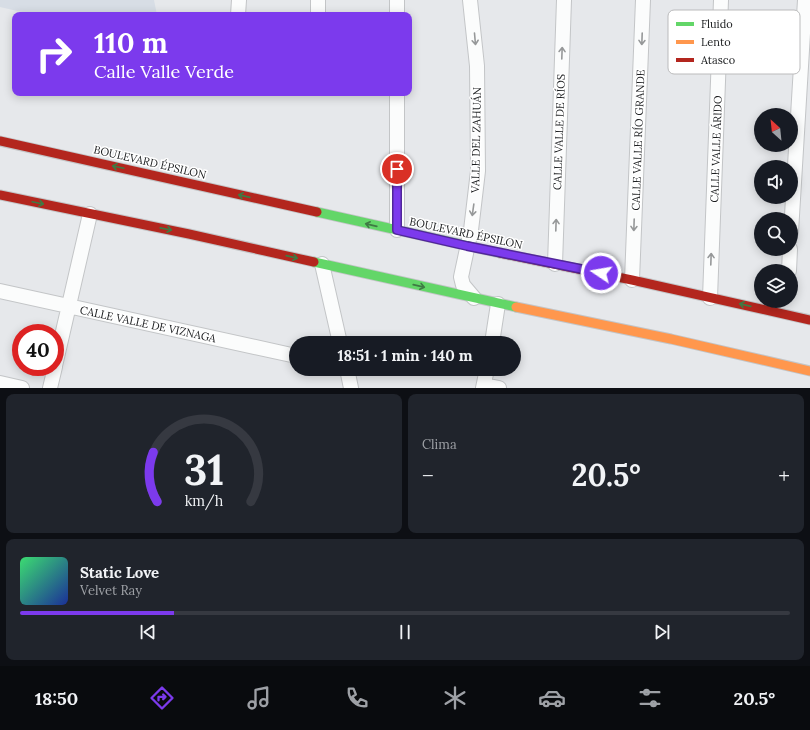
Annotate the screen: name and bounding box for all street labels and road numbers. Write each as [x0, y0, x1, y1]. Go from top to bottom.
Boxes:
street label: CALLE VALLE RÍO GRANDE [629, 69, 647, 211]
street label: CALLE VALLE DE RÍOS [550, 74, 568, 190]
street label: VALLE DEL ZAHUÁN [468, 87, 484, 194]
street label: CALLE VALLE ÁRIDO [707, 95, 725, 203]
street label: BOULEVARD ÉPSILON [92, 142, 208, 182]
street label: BOULEVARD ÉPSILON [408, 214, 524, 252]
street label: CALLE VALLE DE VIZNAGA [79, 303, 218, 346]

